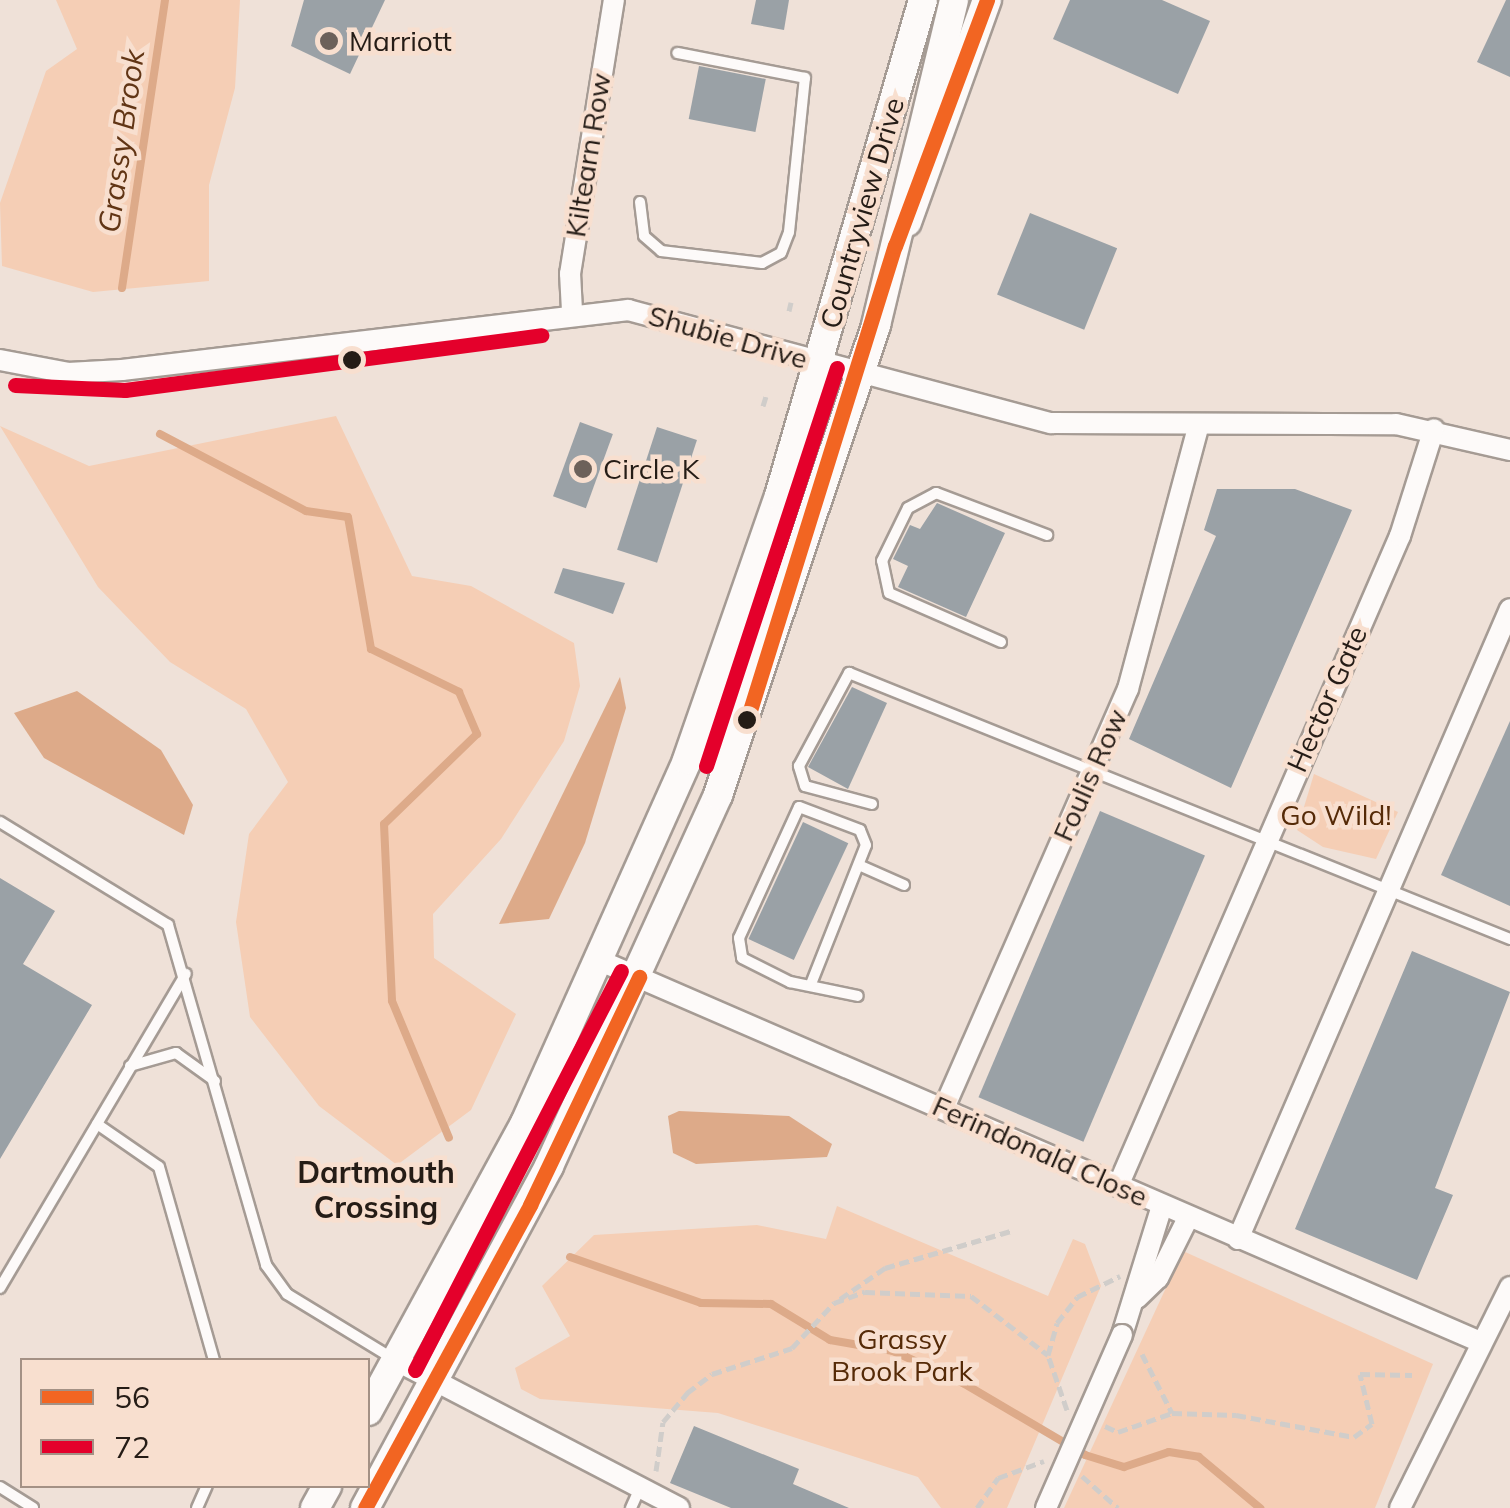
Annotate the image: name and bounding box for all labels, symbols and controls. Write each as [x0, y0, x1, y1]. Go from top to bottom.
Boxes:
place label: Marriott [349, 24, 452, 58]
marker: Marriott [318, 30, 340, 52]
water label: Grassy Brook [90, 47, 152, 235]
street label: Kiltearn Row [558, 70, 618, 240]
street label: Countryview Drive [813, 94, 911, 332]
street label: Shubie Drive [645, 298, 811, 376]
unlabelled marker [342, 350, 362, 370]
place label: Circle K [603, 452, 700, 486]
marker: Circle K [572, 458, 594, 480]
street label: Hector Gate [1280, 621, 1374, 777]
street label: Foulis Row [1046, 704, 1134, 846]
unlabelled marker [737, 710, 757, 730]
park label: Go Wild! [1280, 798, 1392, 832]
street label: Ferindonald Close [927, 1089, 1153, 1213]
district label: Dartmouth Crossing [297, 1154, 455, 1224]
park label: Grassy Brook Park [831, 1322, 973, 1388]
legend [20, 1358, 370, 1488]
text: 56 [114, 1378, 150, 1416]
text: 72 [114, 1428, 150, 1466]

